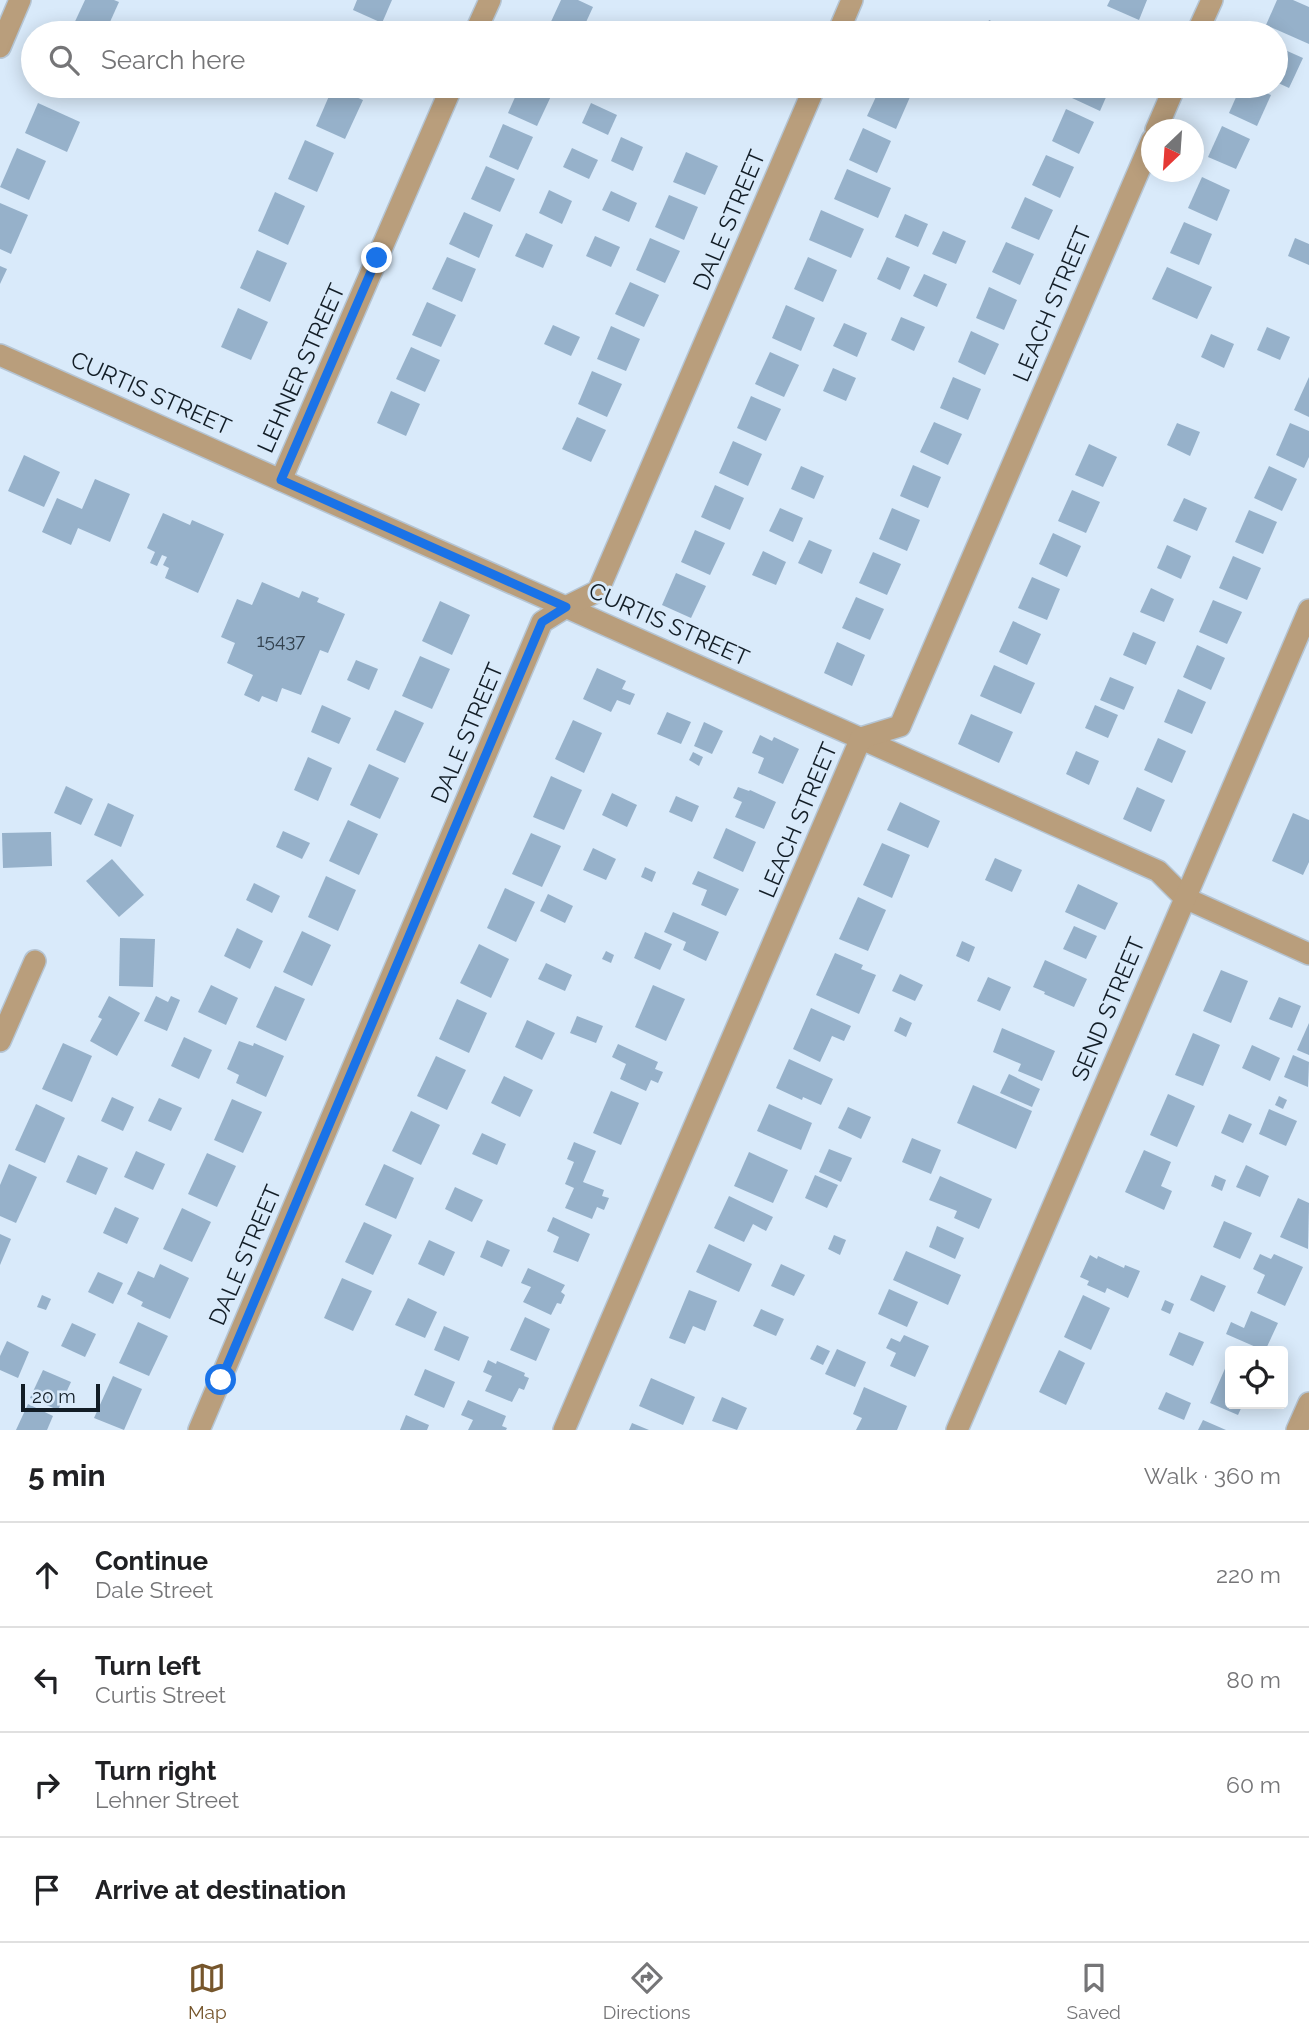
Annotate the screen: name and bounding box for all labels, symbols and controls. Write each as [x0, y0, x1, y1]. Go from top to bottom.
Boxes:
search box [21, 21, 1288, 98]
icon: search [45, 41, 83, 79]
text: Search here [101, 45, 245, 75]
north arrow [1141, 119, 1204, 182]
street label: DALE STREET [687, 146, 770, 294]
street label: LEACH STREET [1007, 222, 1096, 385]
route end [361, 242, 392, 273]
street label: LEHNER STREET [251, 279, 350, 456]
street label: CURTIS STREET [67, 345, 236, 440]
street label: CURTIS STREET [585, 576, 754, 671]
house number: 15437 [256, 629, 306, 651]
street label: DALE STREET [425, 659, 508, 807]
street label: LEACH STREET [753, 738, 842, 901]
street label: SEND STREET [1065, 933, 1150, 1085]
street label: DALE STREET [203, 1181, 286, 1329]
map controls [1225, 1346, 1288, 1409]
button: locate [1225, 1346, 1288, 1409]
route start [205, 1364, 236, 1395]
scale bar [21, 1381, 100, 1413]
text: 20 m [32, 1385, 76, 1407]
text: 5 min [28, 1458, 106, 1493]
text: Walk · 360 m [1144, 1462, 1281, 1489]
text: Continue [95, 1546, 208, 1576]
icon: ahead [28, 1556, 66, 1594]
text: 220 m [1216, 1561, 1281, 1588]
text: Dale Street [95, 1576, 213, 1603]
text: Turn left [95, 1651, 201, 1681]
icon: left [28, 1661, 66, 1699]
text: 80 m [1226, 1666, 1281, 1693]
text: Curtis Street [95, 1681, 226, 1708]
text: Turn right [95, 1756, 216, 1786]
icon: right [28, 1766, 66, 1804]
text: 60 m [1226, 1771, 1281, 1798]
text: Lehner Street [95, 1786, 239, 1813]
icon: arrive [28, 1871, 66, 1909]
text: Arrive at destination [95, 1875, 346, 1905]
tab: Map [188, 1959, 227, 2023]
tab: Directions [603, 1959, 691, 2023]
tab: Saved [1067, 1959, 1121, 2023]

